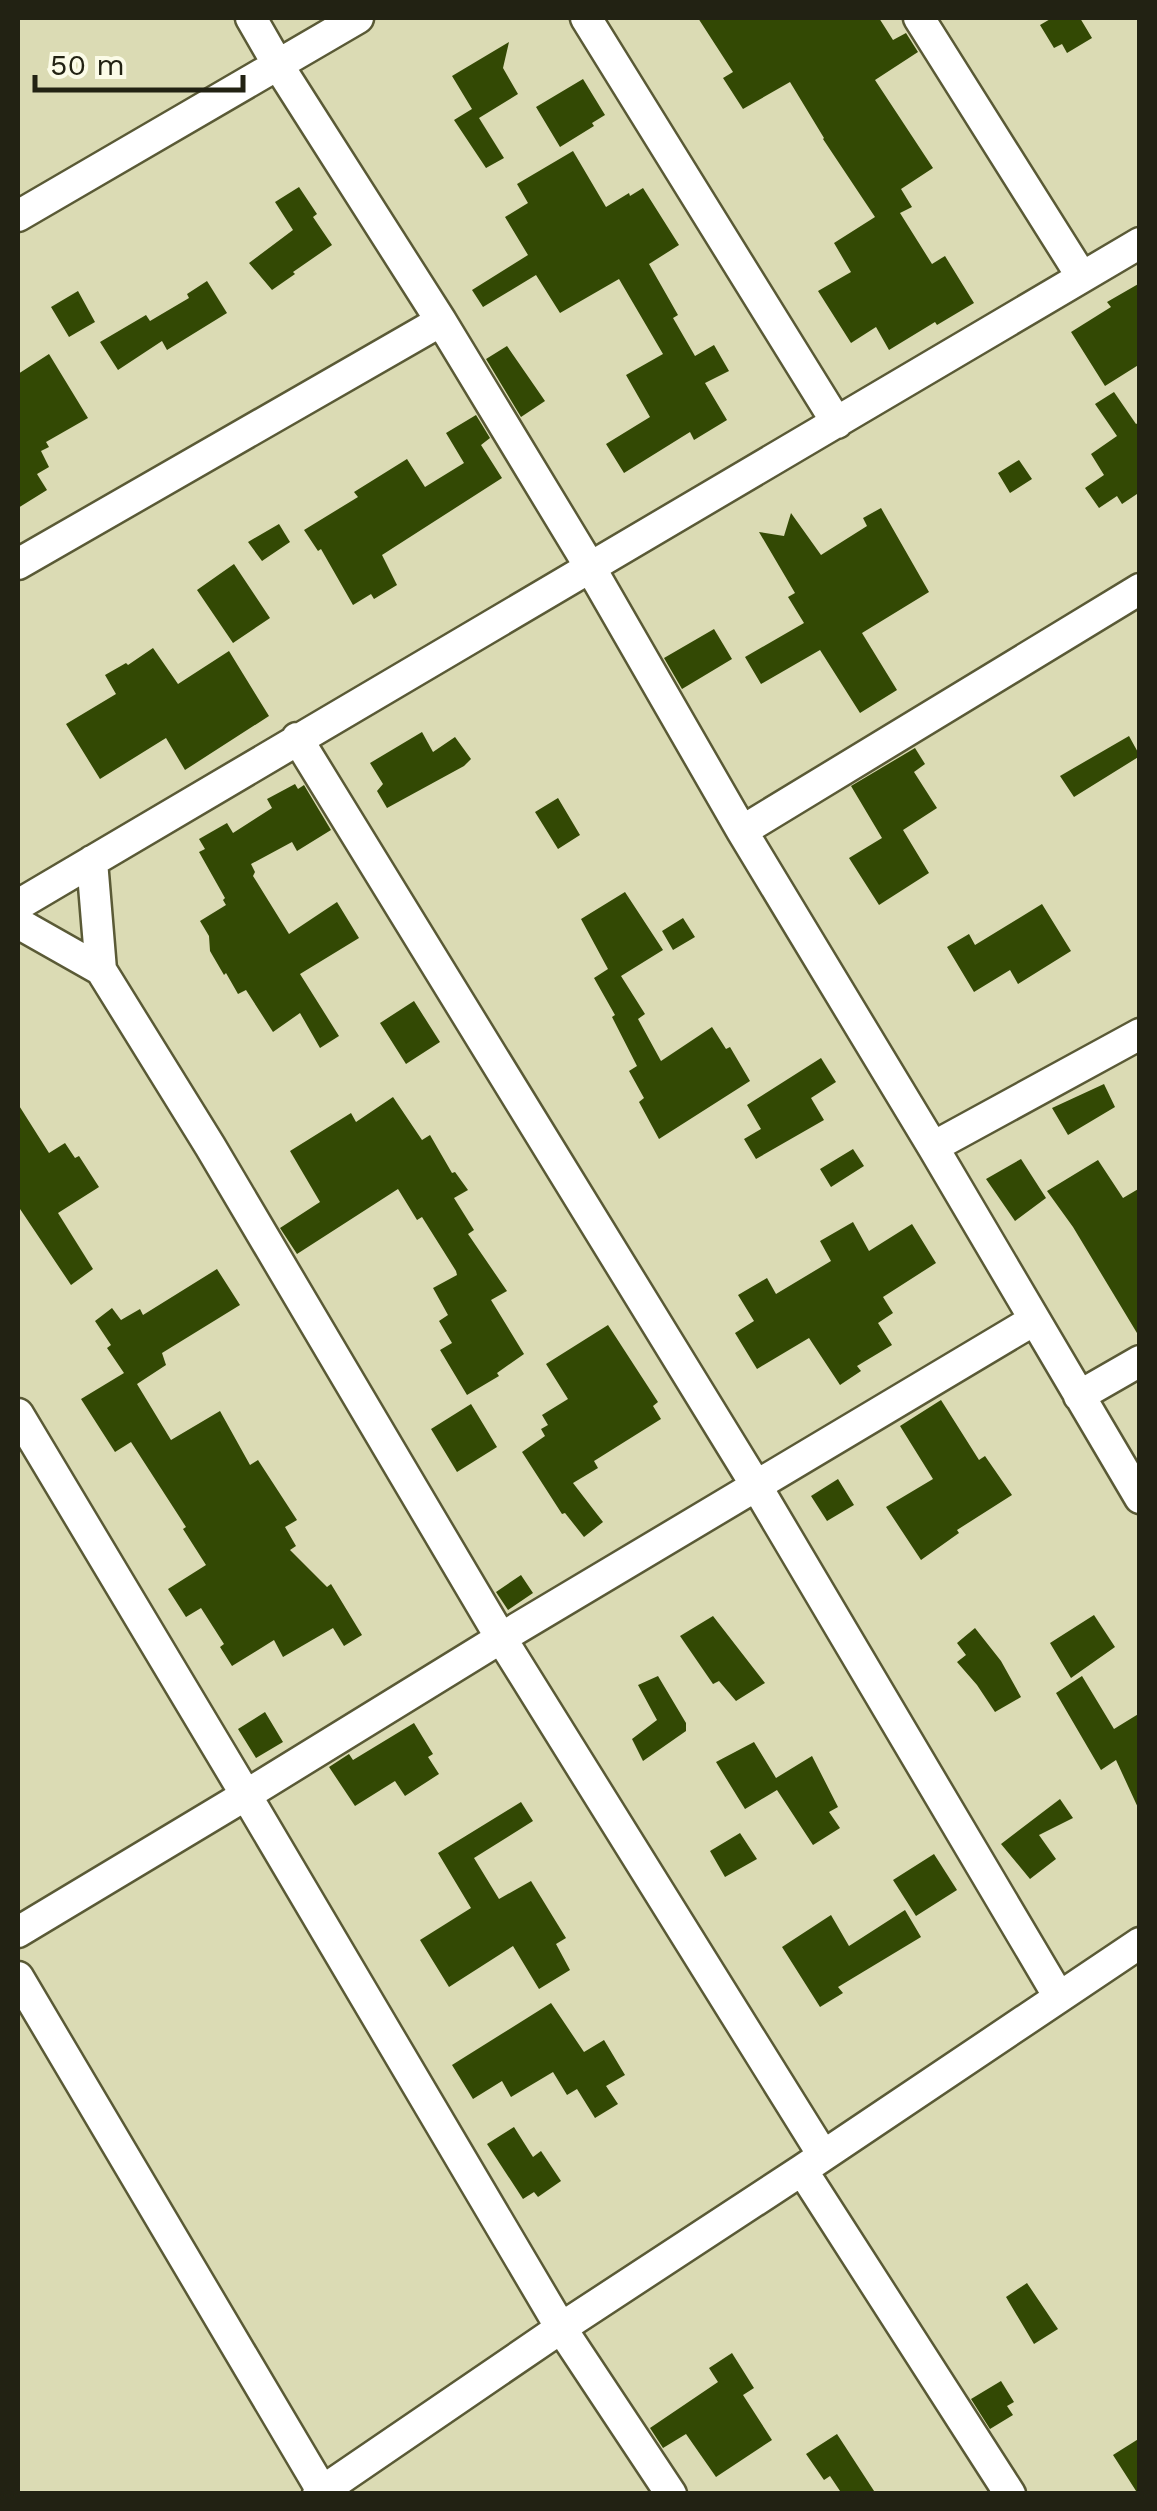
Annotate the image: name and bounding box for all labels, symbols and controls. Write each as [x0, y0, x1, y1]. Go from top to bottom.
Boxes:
scale bar [35, 30, 242, 92]
text: 50 m [50, 47, 125, 82]

